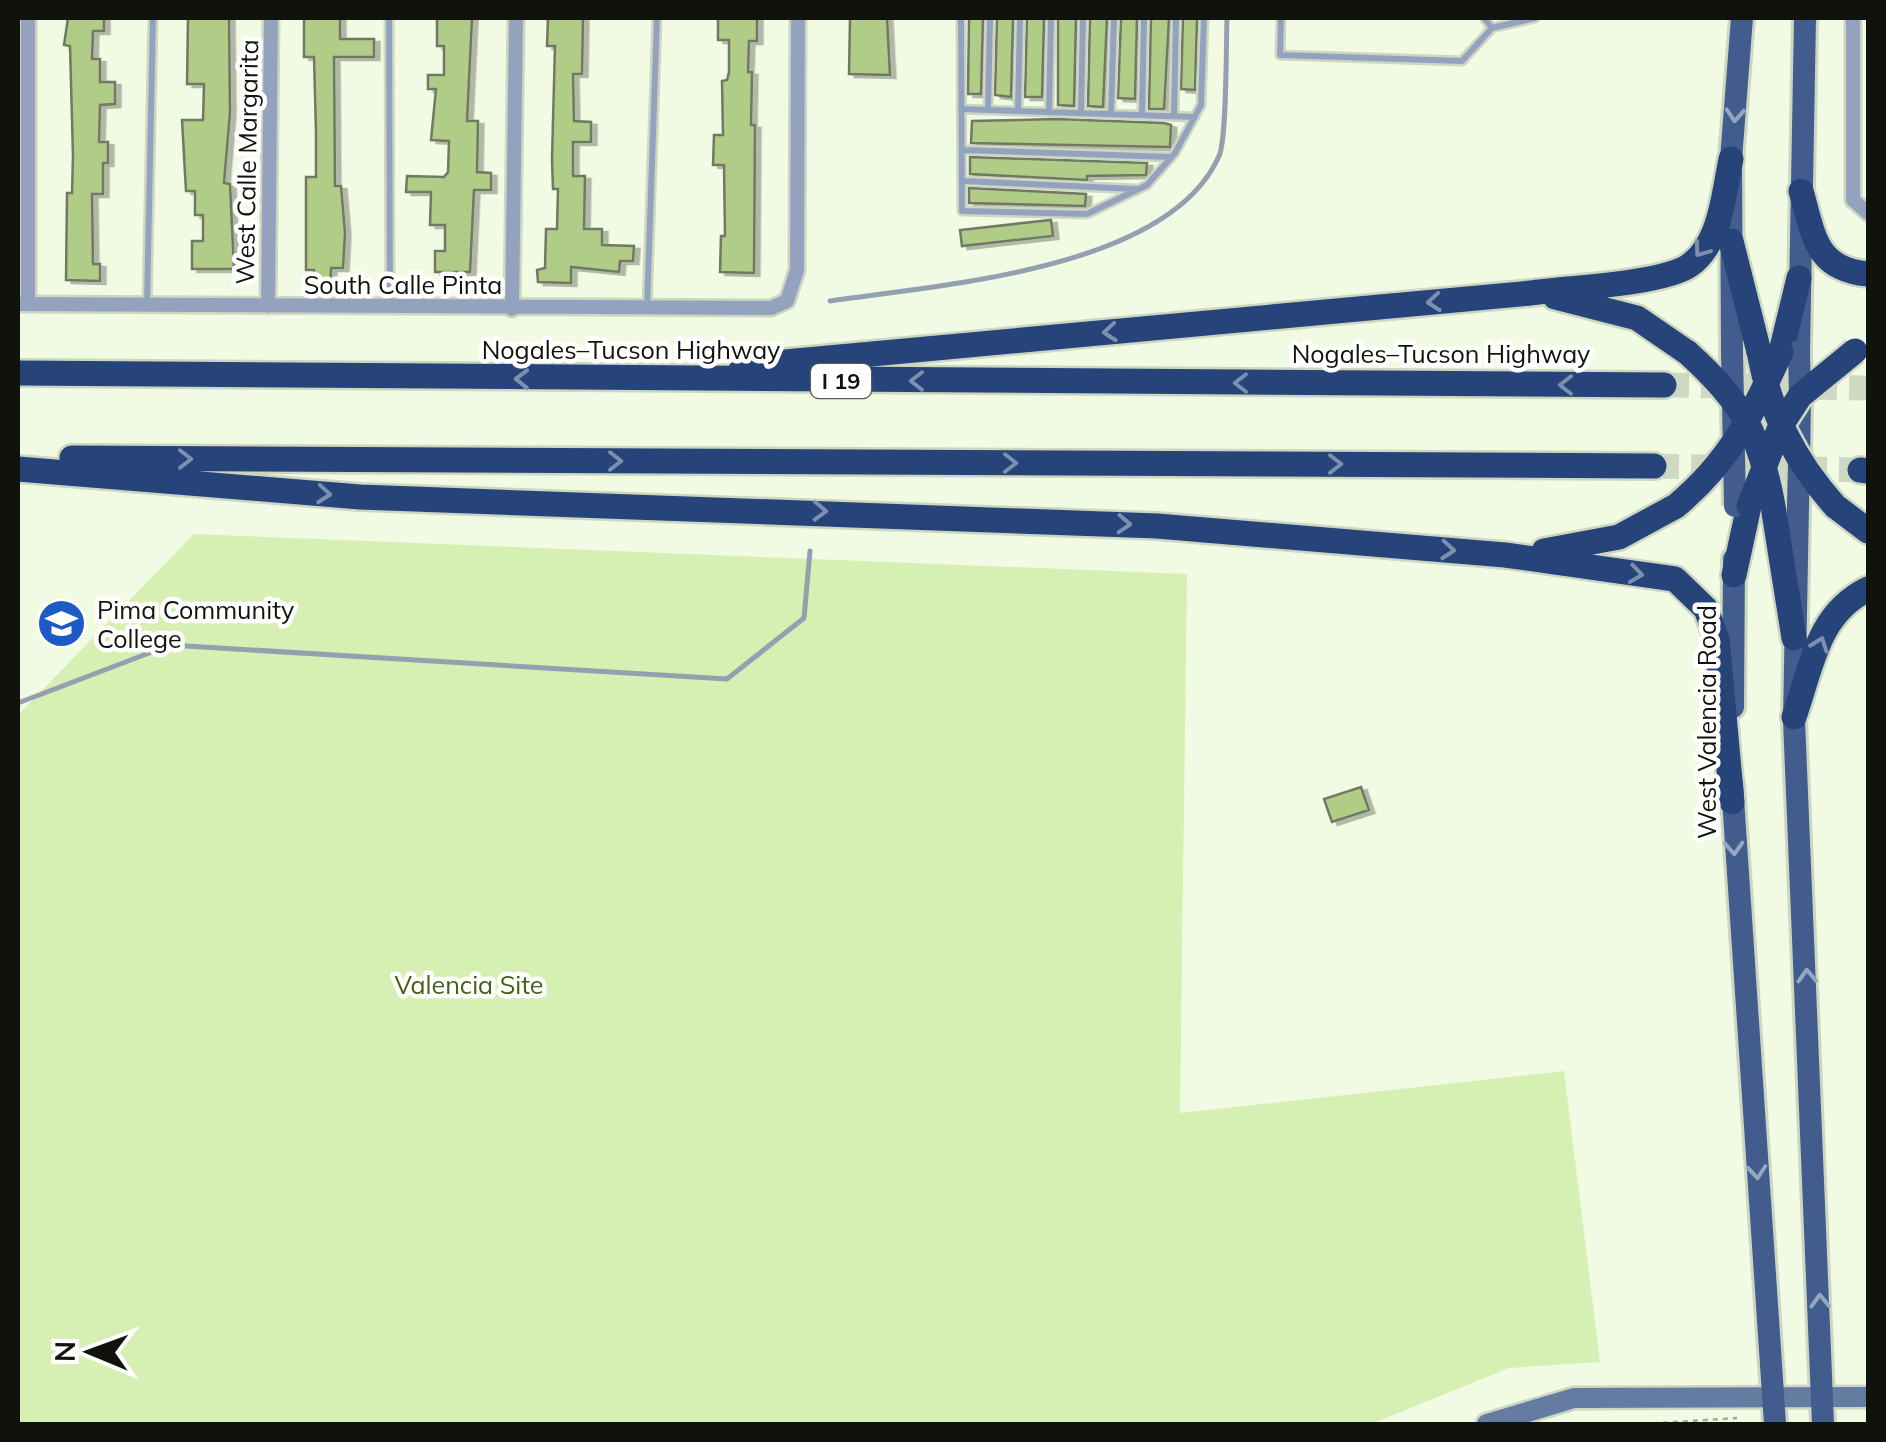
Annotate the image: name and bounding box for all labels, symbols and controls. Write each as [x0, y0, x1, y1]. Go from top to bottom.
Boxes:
street label: West Calle Margarita [229, 39, 264, 285]
one-way arrow [1724, 107, 1746, 123]
one-way arrow [1695, 239, 1713, 257]
street label: South Calle Pinta [304, 269, 502, 300]
one-way arrow [1425, 290, 1441, 312]
one-way arrow [1102, 320, 1118, 342]
street label: Nogales–Tucson Highway [482, 334, 780, 365]
street label: Nogales–Tucson Highway [1292, 338, 1590, 369]
road number: I 19 [811, 364, 871, 398]
one-way arrow [513, 368, 528, 390]
one-way arrow [908, 371, 924, 392]
one-way arrow [1233, 372, 1248, 394]
one-way arrow [1558, 374, 1574, 396]
one-way arrow [178, 448, 193, 470]
one-way arrow [608, 450, 623, 472]
one-way arrow [1002, 452, 1018, 474]
one-way arrow [1327, 454, 1343, 475]
one-way arrow [316, 482, 332, 504]
one-way arrow [813, 500, 829, 521]
one-way arrow [1116, 513, 1132, 534]
one-way arrow [1440, 539, 1456, 560]
one-way arrow [1628, 562, 1644, 583]
place label: Pima Community College [97, 594, 294, 654]
school or university icon: Pima Community College [36, 598, 88, 650]
street label: West Valencia Road [1691, 605, 1722, 839]
one-way arrow [1808, 637, 1829, 654]
one-way arrow [1723, 841, 1744, 857]
one-way arrow [1797, 968, 1818, 984]
park label: Valencia Site [395, 969, 543, 1000]
one-way arrow [1746, 1165, 1768, 1181]
one-way arrow [1810, 1293, 1831, 1309]
north arrow [40, 1302, 140, 1402]
text: N [47, 1341, 82, 1362]

